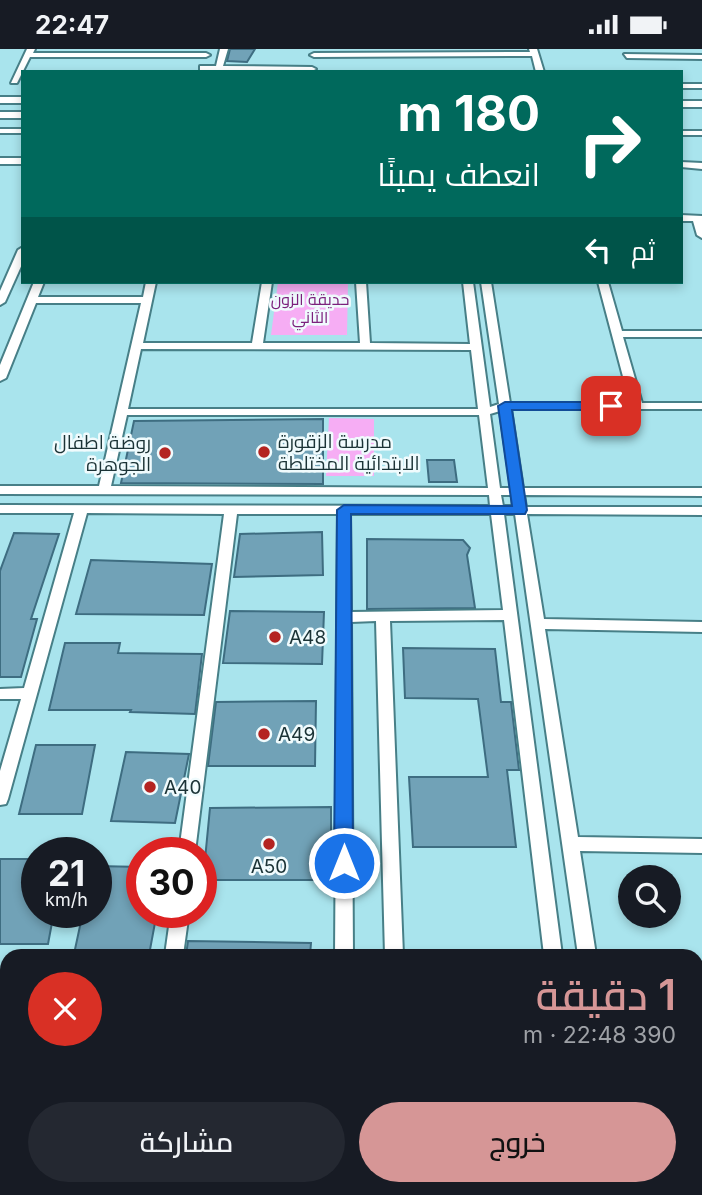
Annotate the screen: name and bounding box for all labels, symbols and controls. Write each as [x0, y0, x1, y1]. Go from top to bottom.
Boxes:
text: 22:47 [35, 9, 109, 40]
text: 180 m [398, 84, 540, 143]
icon: right [564, 98, 655, 189]
text: انعطف يمينًا [377, 155, 540, 194]
icon: left [579, 231, 617, 269]
text: ثم [631, 235, 655, 266]
park label: حديقة الزون الثاني [271, 289, 349, 331]
pin [581, 376, 641, 436]
icon: arrive [592, 387, 630, 425]
place label: مدرسة الزقورة الابتدائية المختلطة [278, 430, 420, 475]
place label: روضة اطفال الجوهرة [54, 431, 151, 476]
marker: مدرسة الزقورة الابتدائية المختلطة [256, 444, 272, 460]
marker: روضة اطفال الجوهرة [157, 445, 173, 461]
place label: A48 [289, 626, 326, 649]
marker: A48 [267, 629, 283, 645]
place label: A49 [278, 723, 315, 746]
marker: A49 [256, 726, 272, 742]
place label: A40 [164, 776, 201, 799]
marker: A40 [142, 779, 158, 795]
position arrow [307, 826, 381, 900]
marker: A50 [261, 836, 277, 852]
speed limit sign: 30 [126, 837, 217, 928]
text: 21 [48, 852, 85, 894]
place label: A50 [251, 855, 287, 878]
map controls [618, 865, 681, 928]
button: search [618, 865, 681, 928]
text: km/h [45, 889, 88, 910]
text: 1 دقيقة [536, 969, 676, 1020]
button: close [28, 972, 102, 1046]
text: 390 m · 22:48 [523, 1021, 676, 1049]
button: مشاركة [28, 1102, 345, 1182]
button: خروج [359, 1102, 676, 1182]

